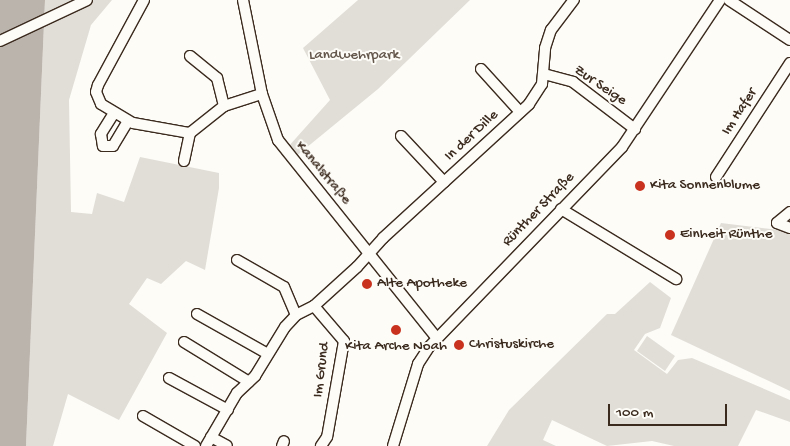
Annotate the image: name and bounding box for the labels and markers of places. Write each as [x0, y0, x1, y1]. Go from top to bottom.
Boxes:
place label: Kita Sonnenblume [650, 177, 760, 195]
marker: Kita Sonnenblume [634, 180, 646, 192]
place label: Einheit Rünthe [680, 226, 772, 244]
marker: Einheit Rünthe [664, 229, 676, 241]
place label: Alte Apotheke [377, 275, 467, 293]
marker: Alte Apotheke [361, 278, 373, 290]
marker: Kita Arche Noah [390, 324, 402, 336]
place label: Christuskirche [469, 336, 554, 354]
place label: Kita Arche Noah [345, 338, 447, 356]
marker: Christuskirche [453, 339, 465, 351]

